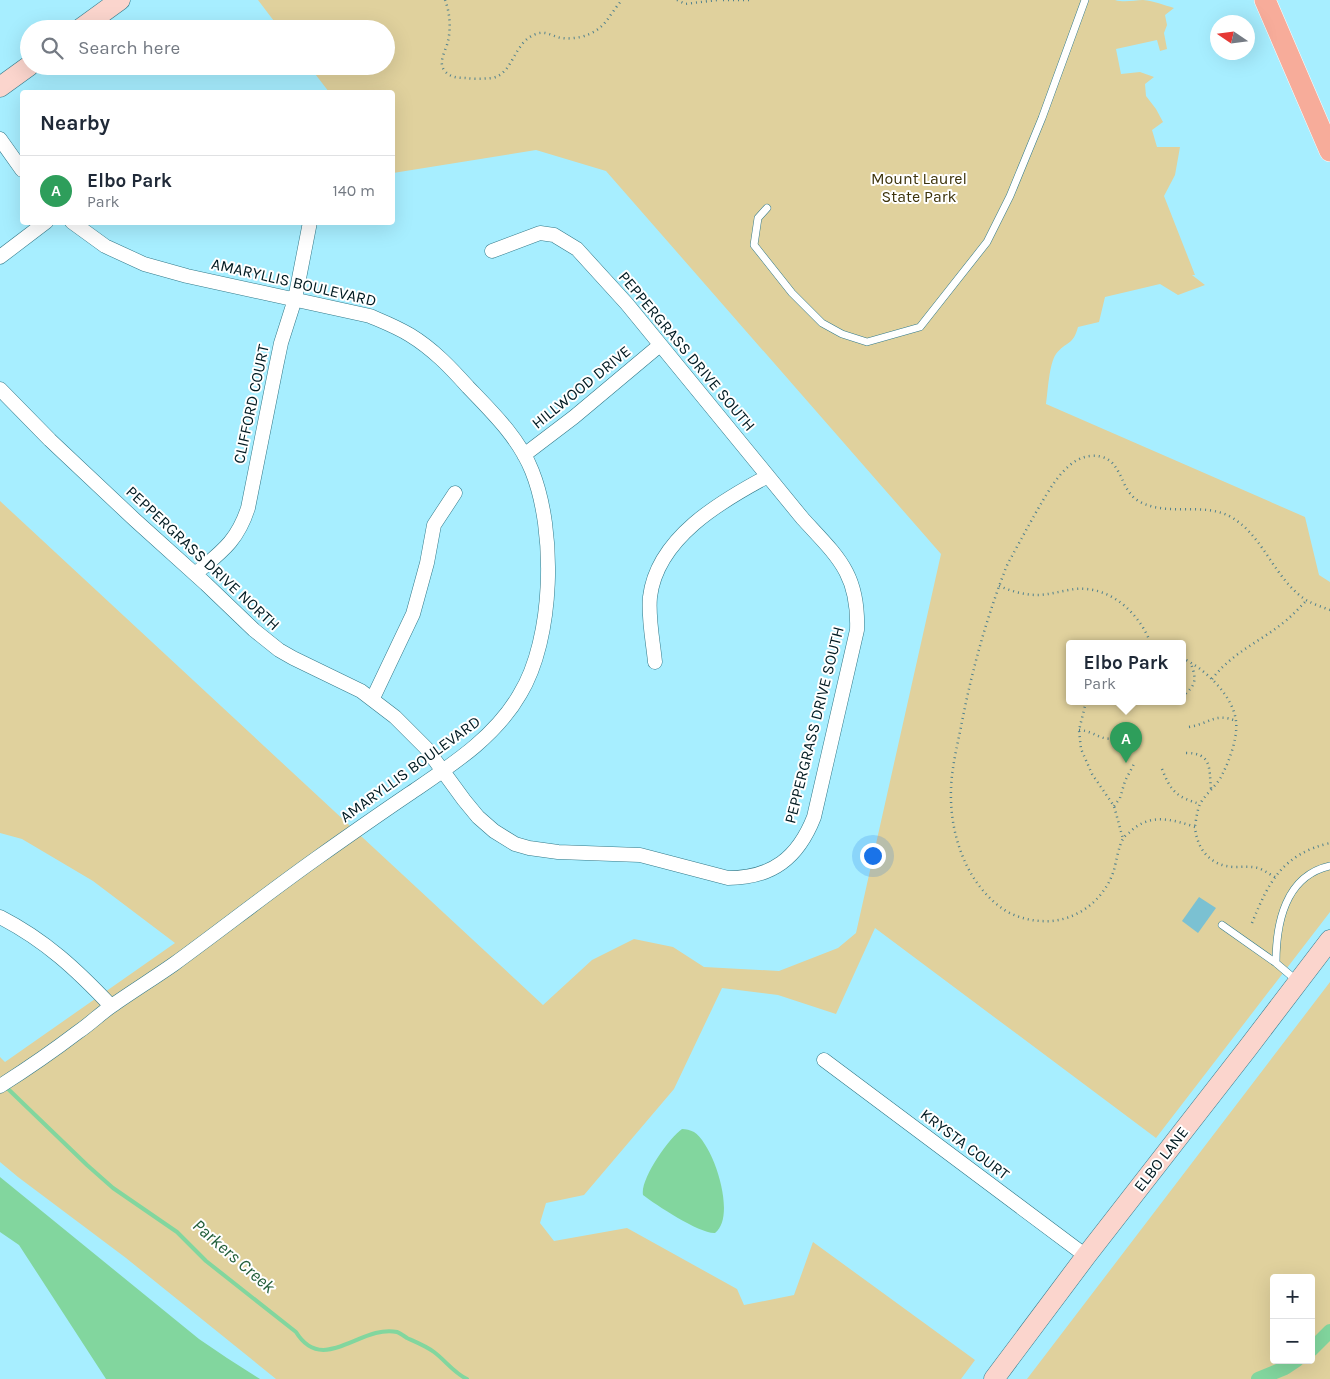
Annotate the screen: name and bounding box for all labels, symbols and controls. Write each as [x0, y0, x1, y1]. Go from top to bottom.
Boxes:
north arrow [1210, 15, 1255, 60]
search box [20, 20, 395, 75]
icon: search [38, 34, 66, 62]
text: Search here [78, 37, 180, 59]
text: Nearby [40, 111, 110, 135]
park label: Mount Laurel State Park [871, 169, 967, 206]
text: Elbo Park [87, 170, 172, 192]
text: A [51, 181, 61, 200]
text: 140 m [333, 181, 375, 200]
text: Park [87, 192, 119, 211]
street label: AMARYLLIS BOULEVARD [210, 254, 378, 310]
street label: PEPPERGRASS DRIVE SOUTH [615, 267, 759, 435]
street label: HILLWOOD DRIVE [528, 341, 634, 433]
street label: CLIFFORD COURT [229, 343, 273, 465]
street label: PEPPERGRASS DRIVE NORTH [122, 482, 284, 634]
street label: PEPPERGRASS DRIVE SOUTH [780, 624, 848, 826]
popup [1066, 640, 1186, 705]
text: Elbo Park [1084, 652, 1169, 674]
text: Park [1084, 674, 1116, 693]
street label: AMARYLLIS BOULEVARD [336, 712, 484, 826]
pin: A [1110, 722, 1142, 763]
your location [860, 843, 886, 869]
street label: KRYSTA COURT [917, 1104, 1013, 1184]
street label: ELBO LANE [1130, 1123, 1192, 1195]
water label: Parkers Creek [188, 1214, 280, 1298]
map controls [1270, 1274, 1315, 1364]
button: + [1270, 1274, 1315, 1319]
button: − [1270, 1319, 1315, 1364]

